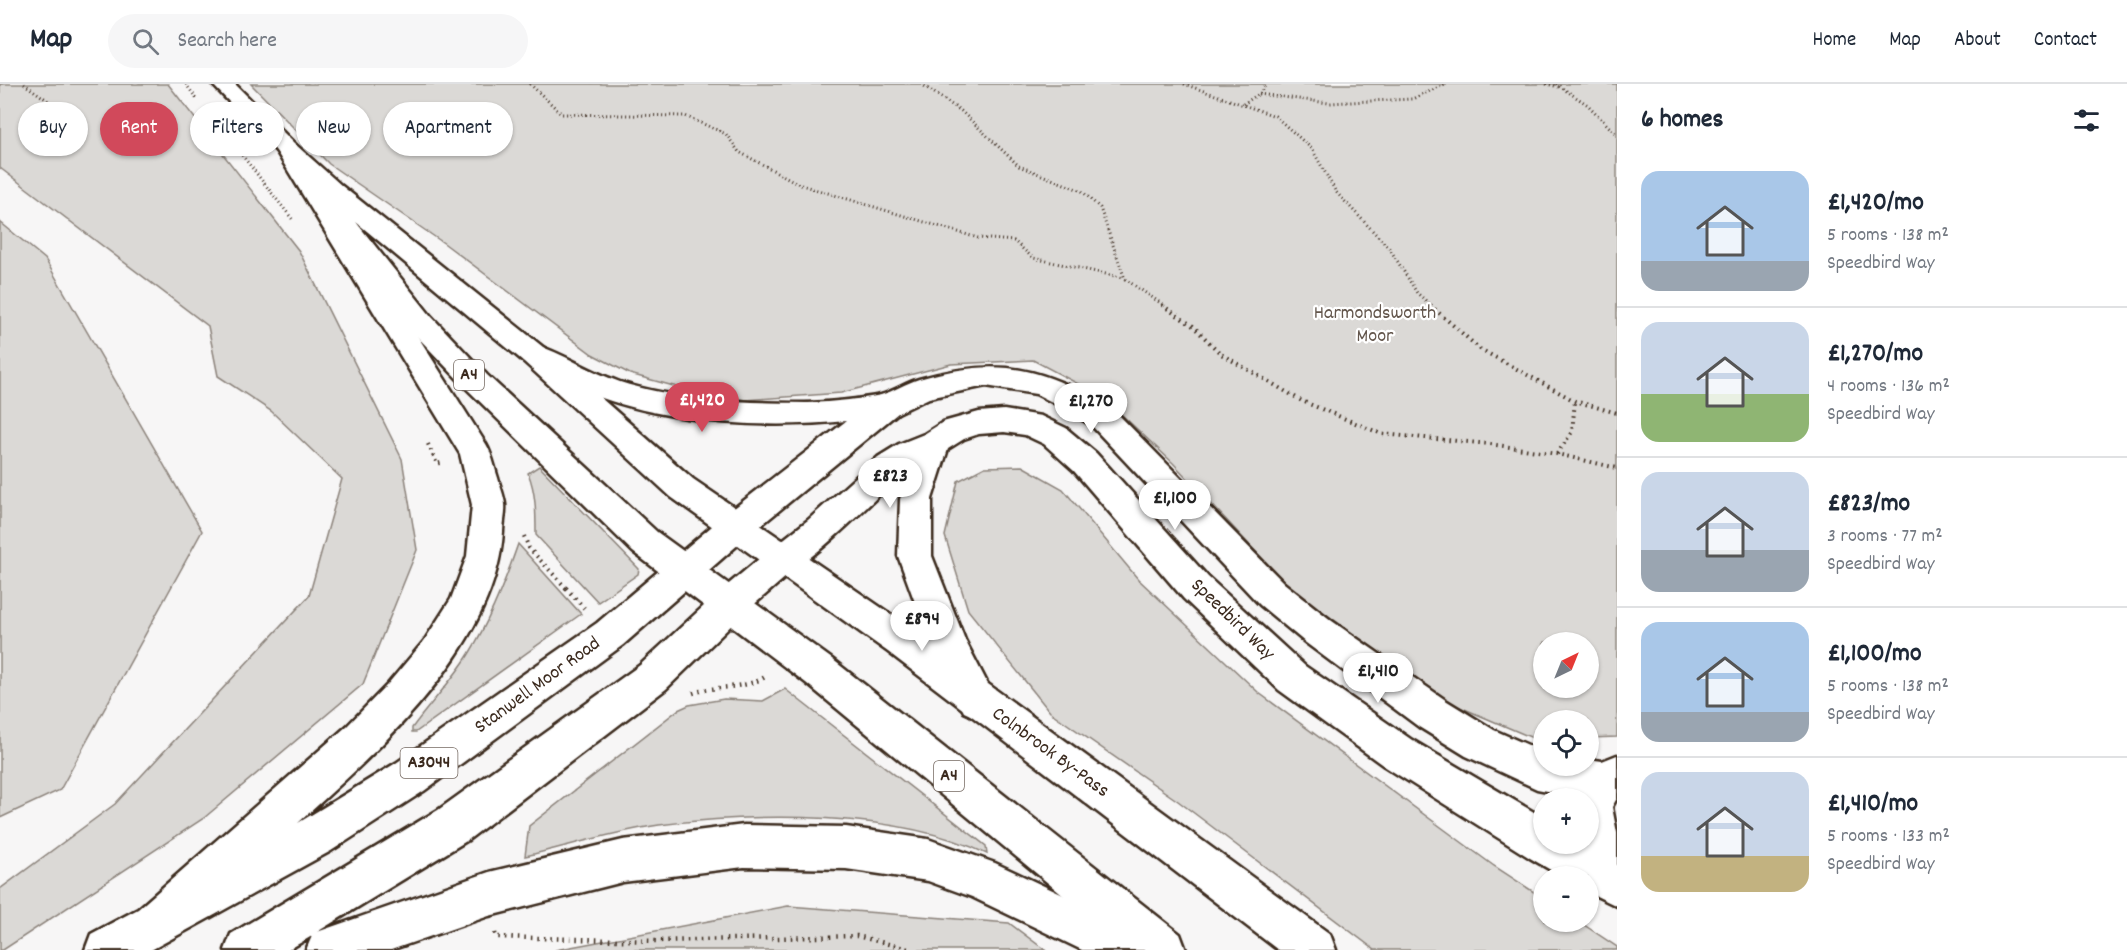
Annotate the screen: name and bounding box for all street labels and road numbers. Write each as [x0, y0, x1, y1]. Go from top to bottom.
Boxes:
road number: A4 [454, 360, 484, 390]
street label: Speedbird Way [1184, 573, 1281, 668]
street label: Stanwell Moor Road [469, 631, 607, 741]
street label: Colnbrook By-Pass [985, 701, 1115, 805]
road number: A3044 [400, 748, 458, 778]
road number: A4 [934, 761, 964, 791]

